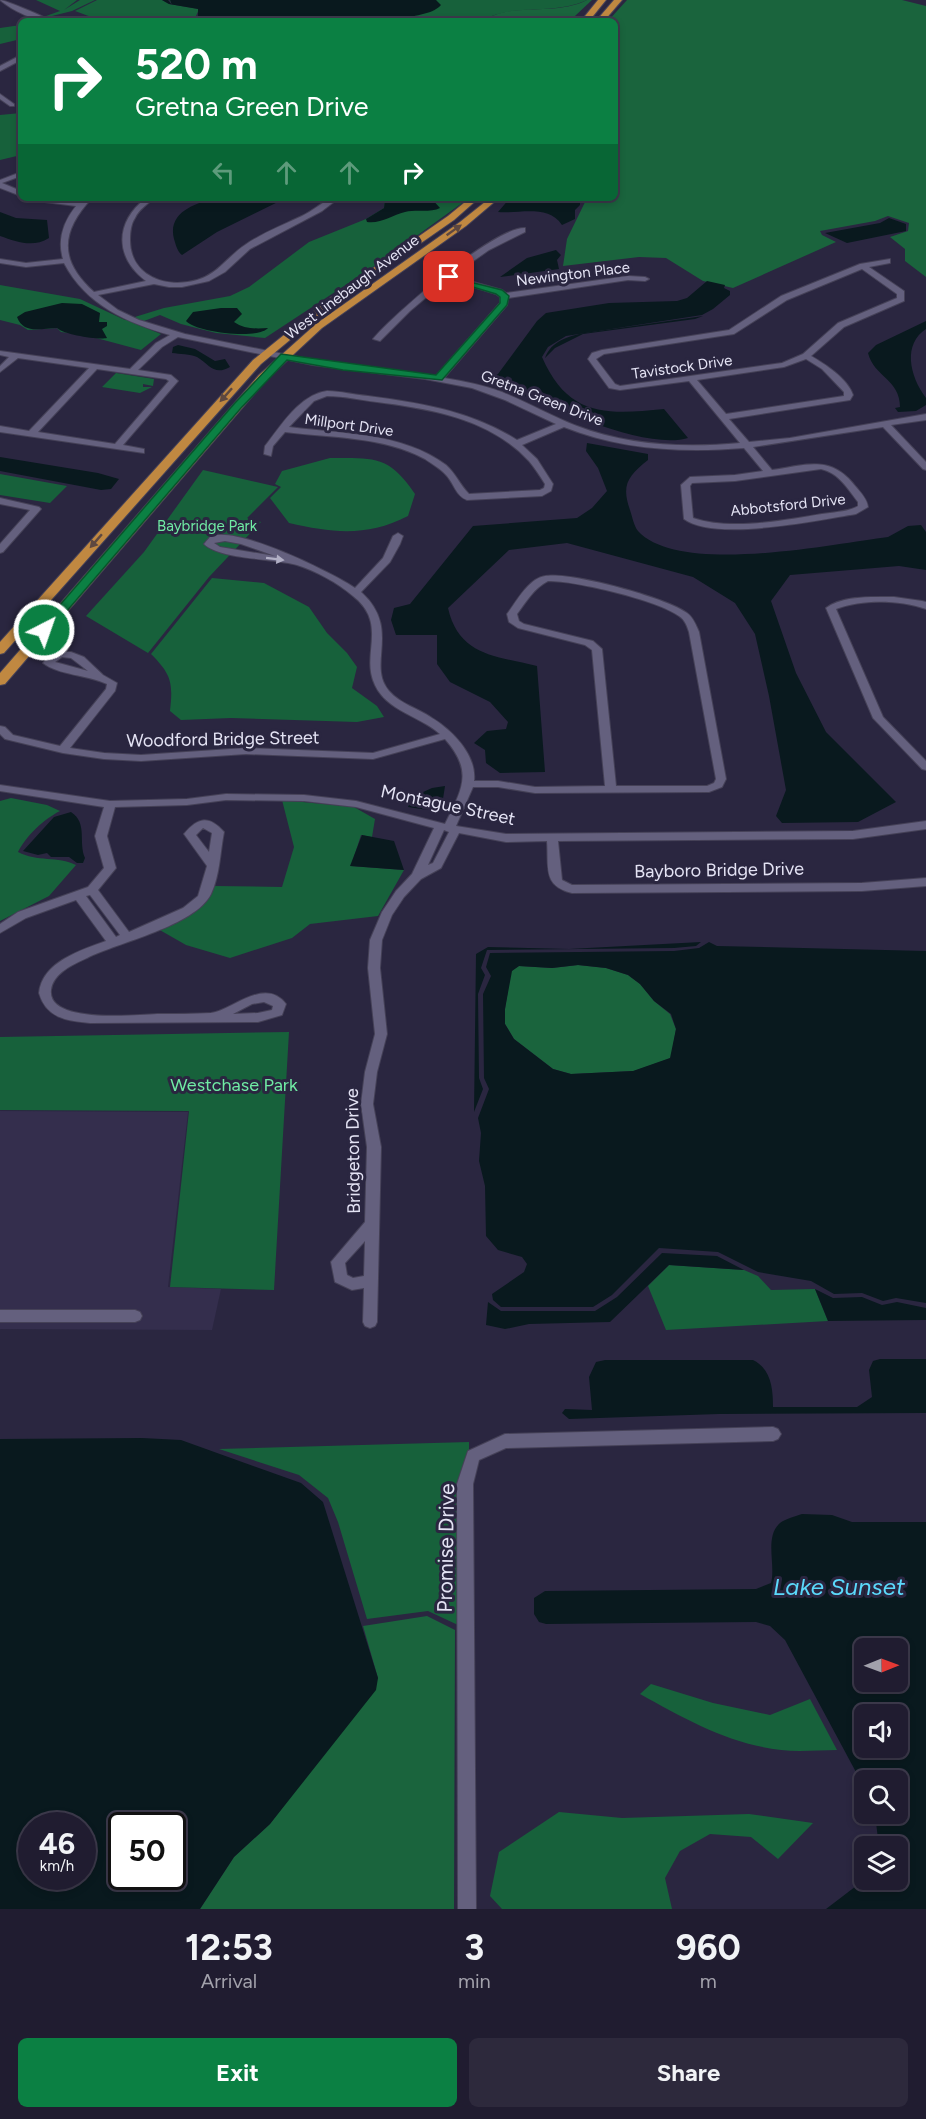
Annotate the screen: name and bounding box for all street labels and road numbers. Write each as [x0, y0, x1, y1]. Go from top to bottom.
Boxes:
street label: West Linebaugh Avenue [282, 231, 422, 343]
street label: Newington Place [515, 258, 631, 290]
street label: Tavistock Drive [631, 351, 733, 383]
street label: Gretna Green Drive [478, 366, 606, 430]
street label: Millport Drive [303, 410, 395, 440]
street label: Abbotsford Drive [730, 490, 846, 520]
street label: Woodford Bridge Street [126, 726, 320, 752]
street label: Montague Street [379, 780, 517, 830]
street label: Bayboro Bridge Drive [634, 858, 804, 882]
street label: Bridgeton Drive [341, 1088, 365, 1214]
street label: Promise Drive [432, 1483, 459, 1613]

